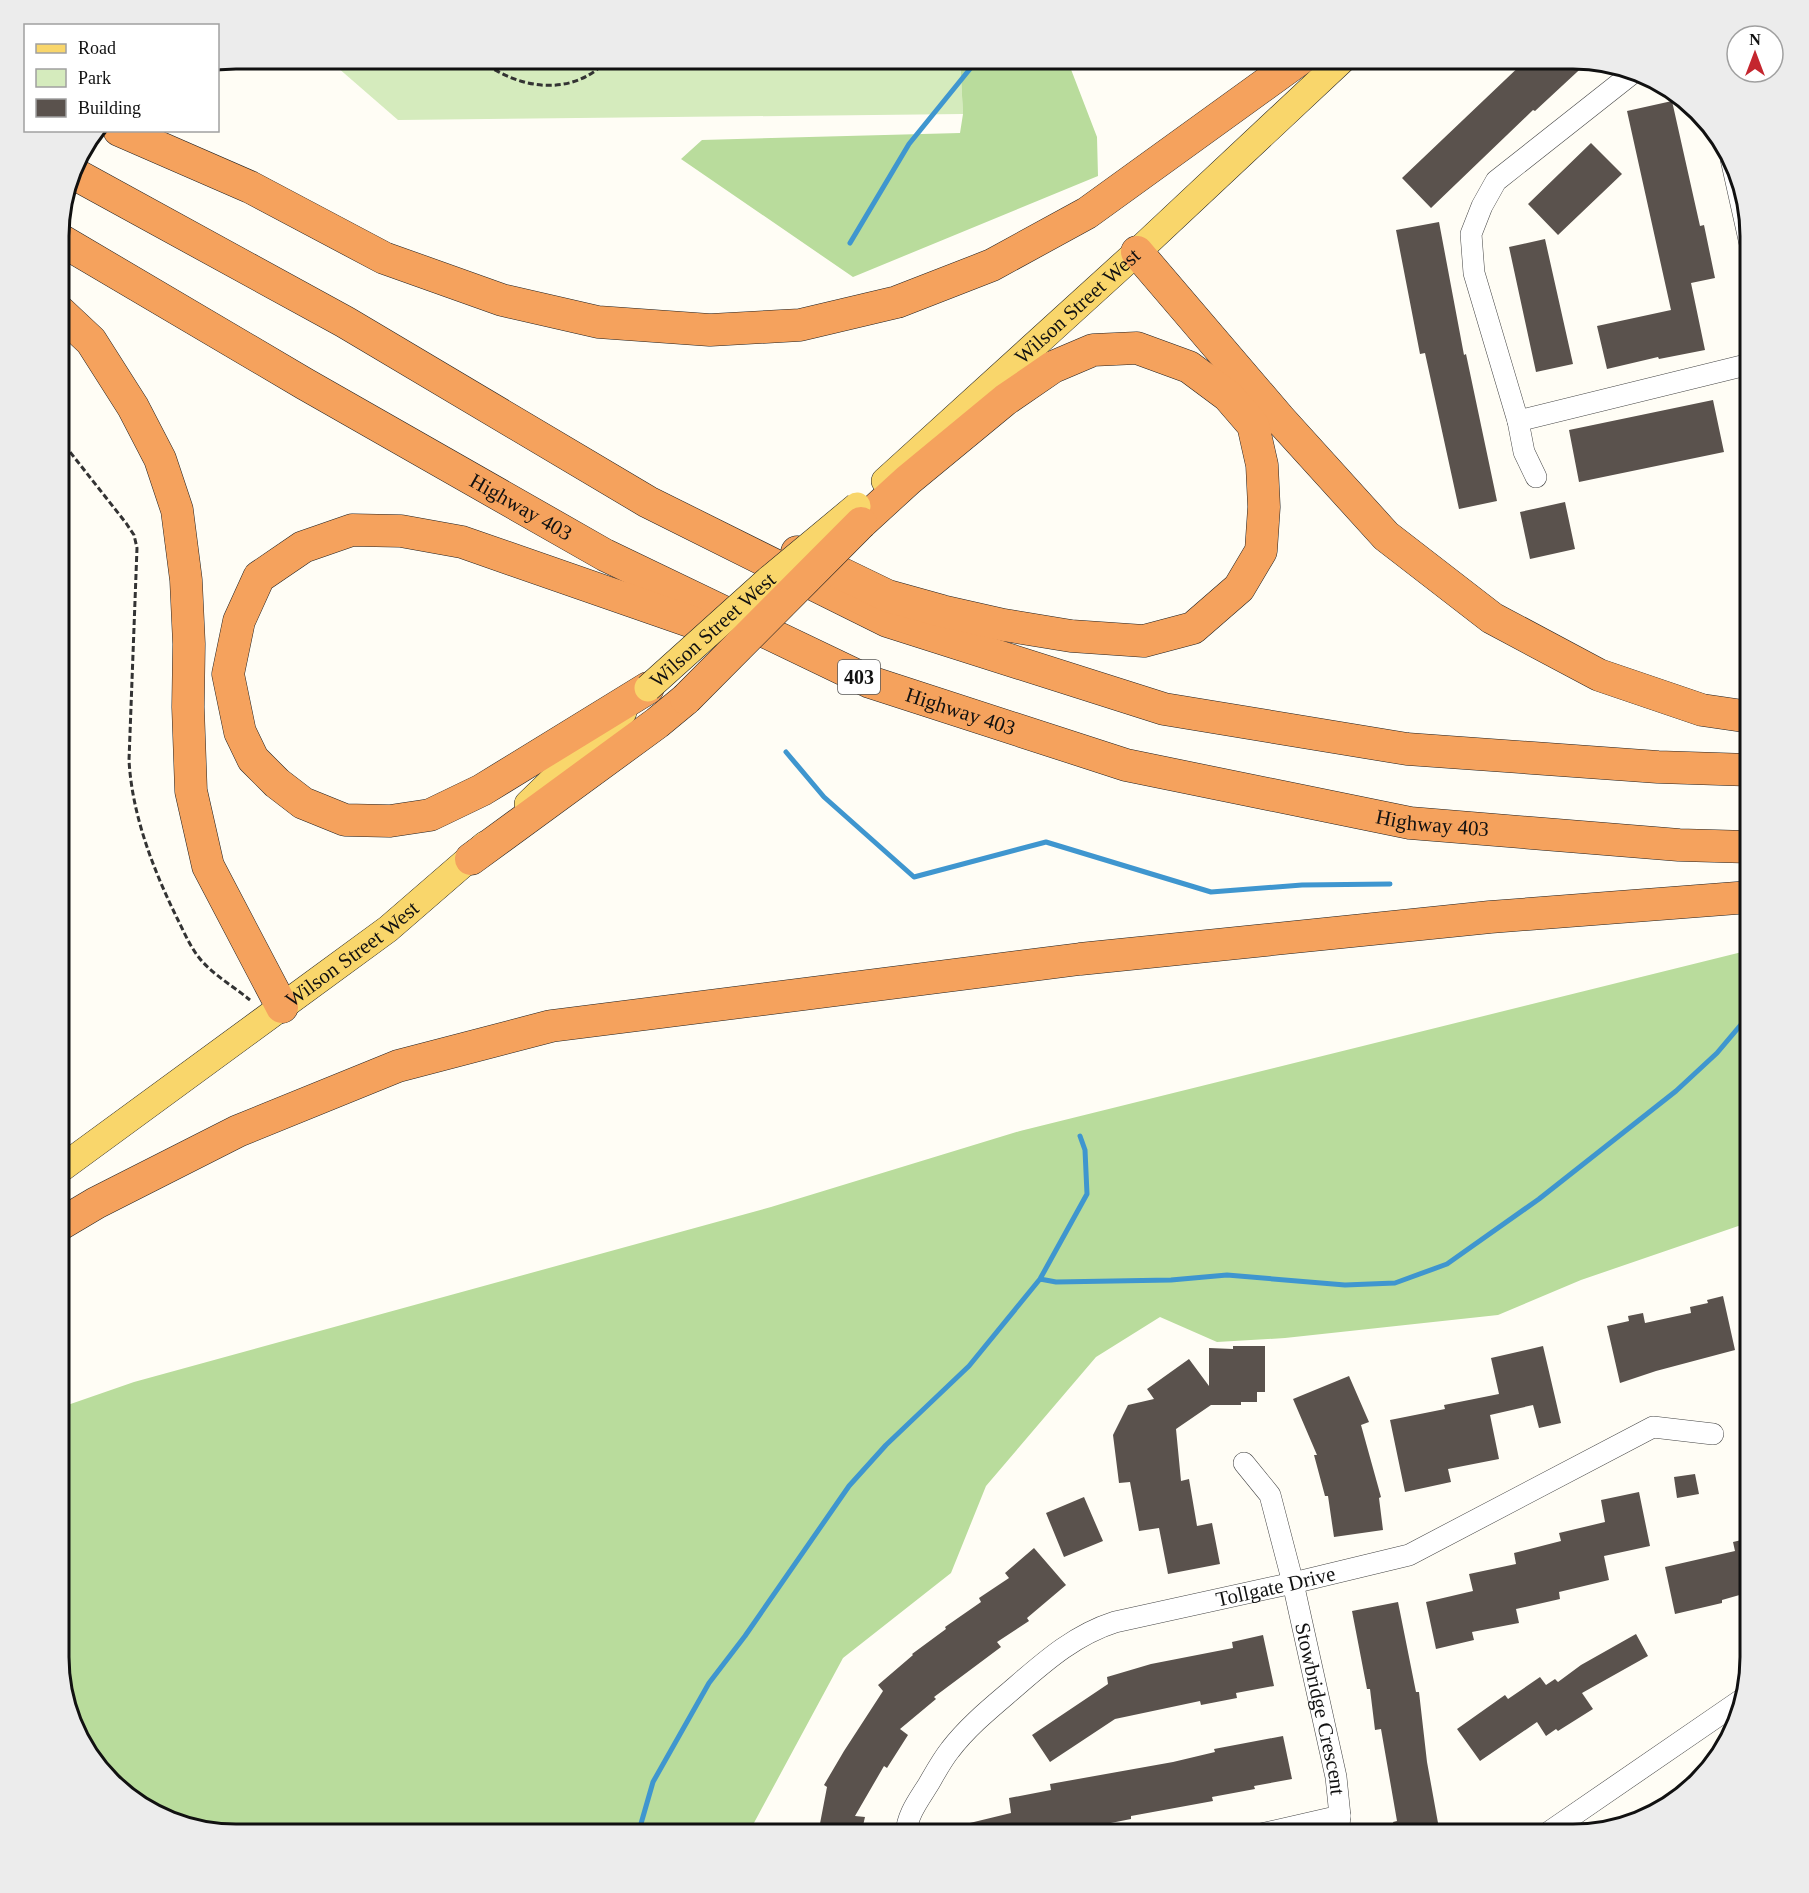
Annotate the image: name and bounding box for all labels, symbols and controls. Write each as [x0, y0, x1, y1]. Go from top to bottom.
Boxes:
legend [24, 24, 219, 132]
north arrow [1725, 24, 1785, 84]
text: N [1749, 31, 1761, 48]
text: Road [78, 38, 116, 58]
text: Park [78, 68, 111, 88]
text: Building [78, 98, 141, 118]
street label: Wilson Street West [1010, 243, 1145, 369]
street label: Highway 403 [465, 468, 576, 546]
street label: Wilson Street West [645, 567, 780, 692]
road number: 403 [838, 660, 880, 694]
street label: Highway 403 [903, 682, 1018, 740]
street label: Highway 403 [1374, 804, 1490, 841]
street label: Wilson Street West [281, 896, 424, 1012]
street label: Tollgate Drive [1214, 1561, 1338, 1612]
street label: Stowbridge Crescent [1290, 1620, 1350, 1796]

